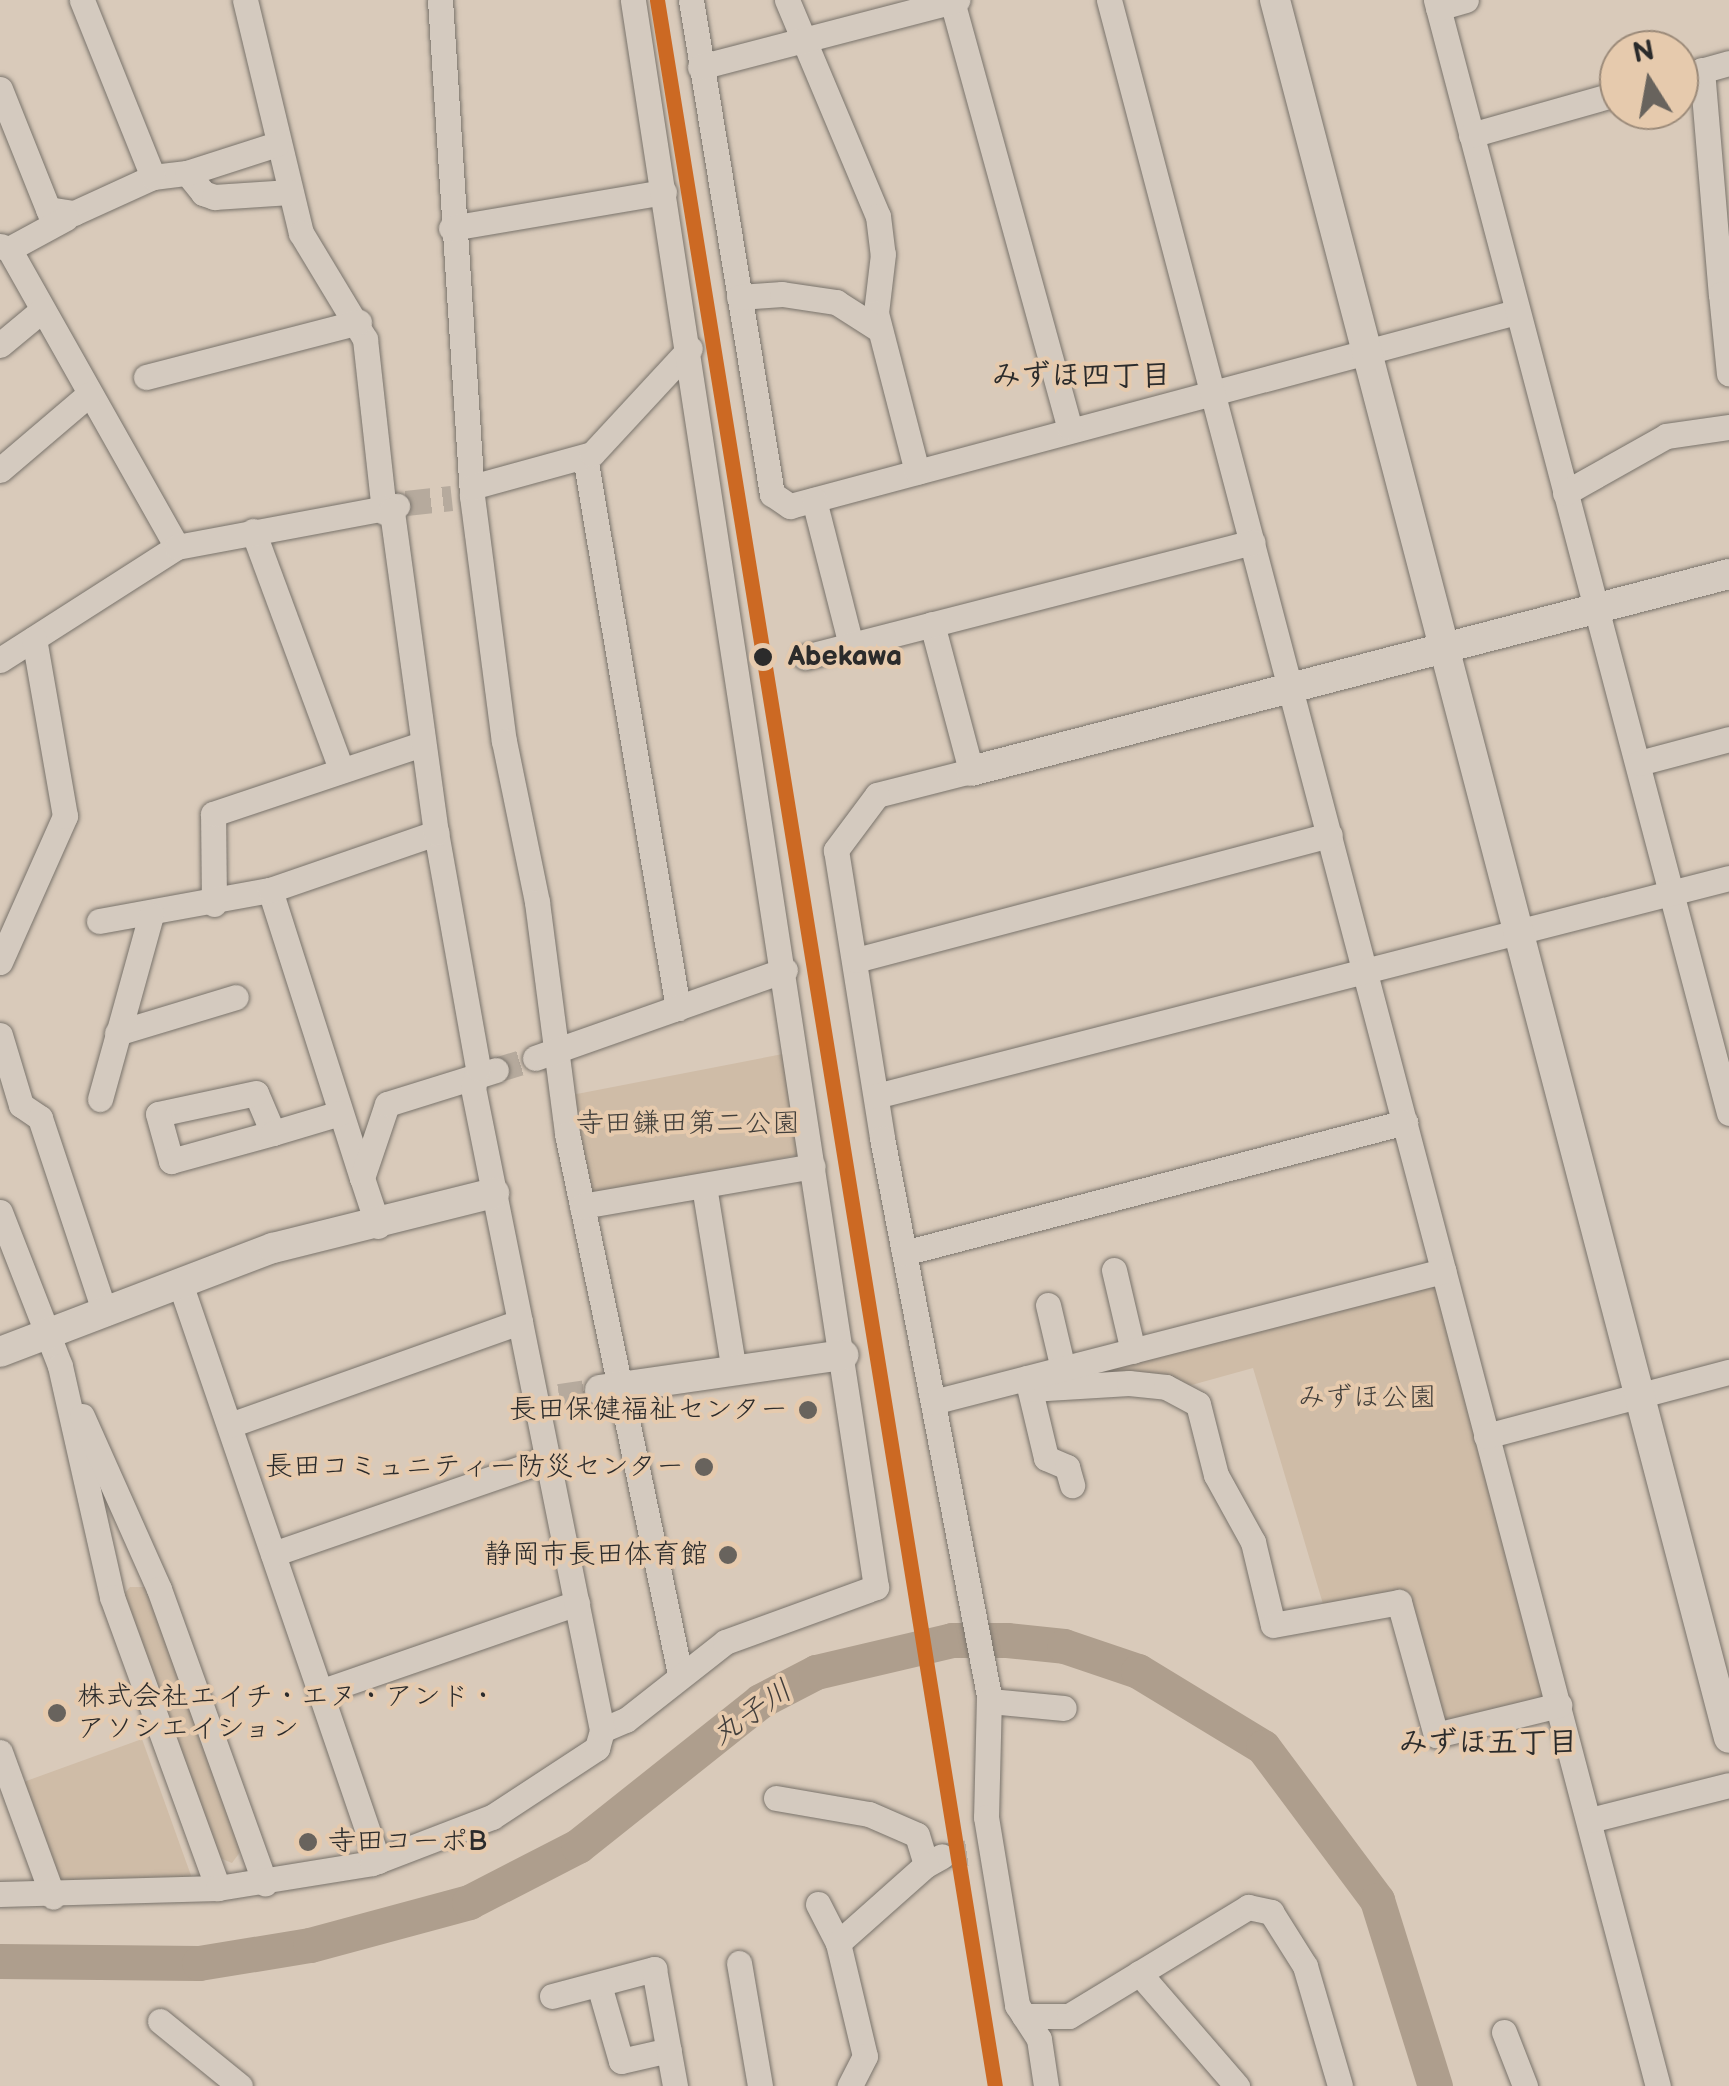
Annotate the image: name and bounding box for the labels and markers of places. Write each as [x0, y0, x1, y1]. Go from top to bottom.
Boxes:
place label: Abekawa [788, 640, 902, 674]
marker: Abekawa [747, 641, 779, 673]
place label: 長田保健福祉センター [508, 1393, 788, 1427]
marker: 長田保健福祉センター [797, 1399, 819, 1421]
place label: 長田コミュニティー防災センター [264, 1450, 684, 1484]
marker: 長田コミュニティー防災センター [693, 1456, 715, 1478]
place label: 静岡市長田体育館 [484, 1538, 708, 1572]
marker: 静岡市長田体育館 [717, 1544, 739, 1566]
place label: 株式会社エイチ・エヌ・アンド・ アソシエイション [77, 1680, 497, 1746]
marker: 株式会社エイチ・エヌ・アンド・ アソシエイション [46, 1702, 68, 1724]
place label: 寺田コーポB [328, 1825, 487, 1859]
marker: 寺田コーポB [297, 1831, 319, 1853]

